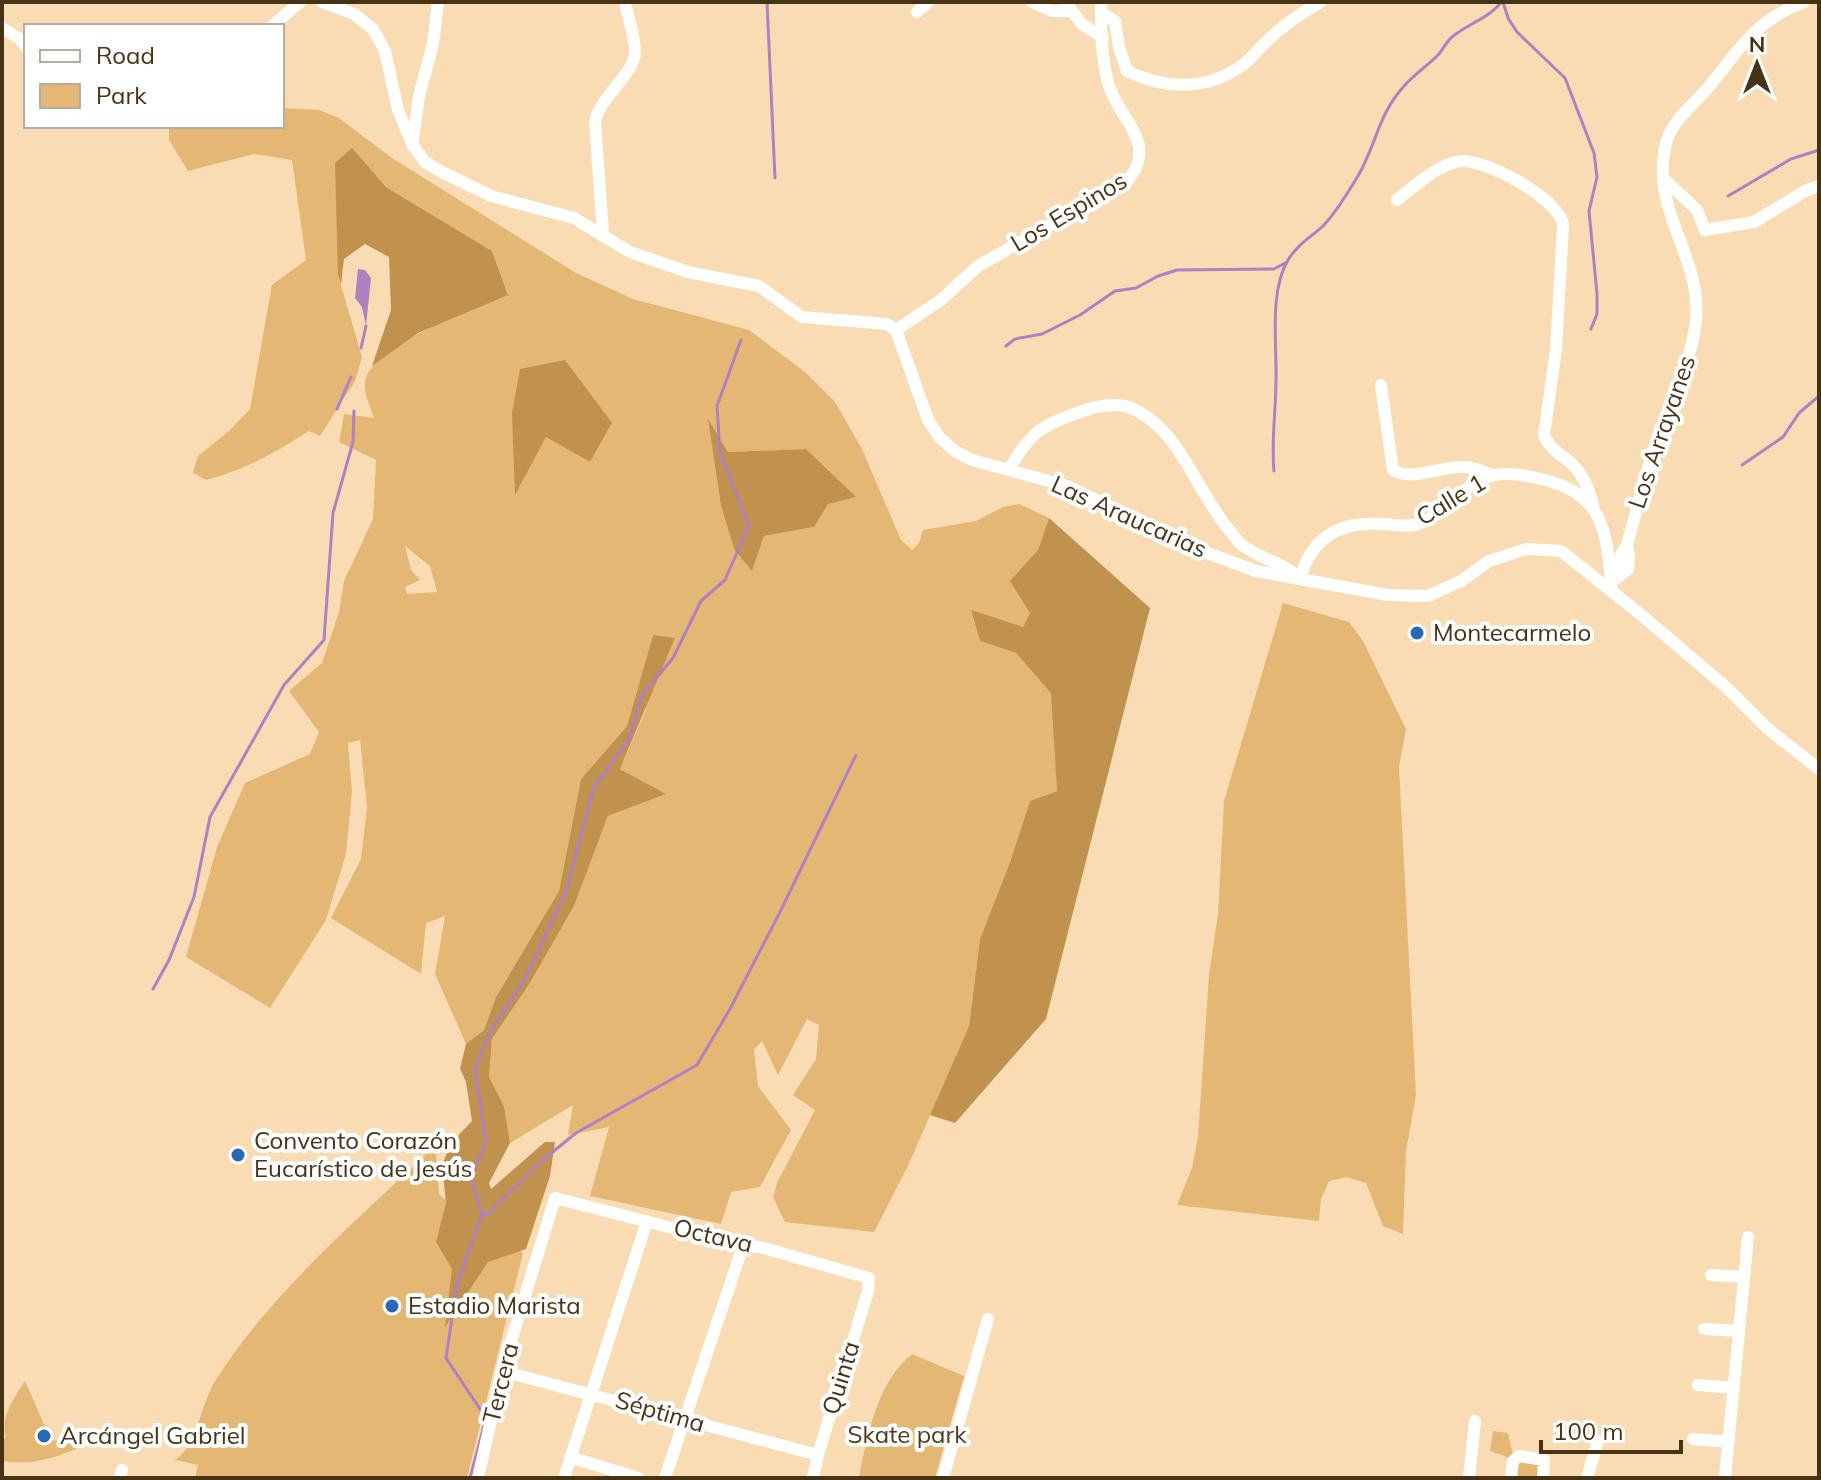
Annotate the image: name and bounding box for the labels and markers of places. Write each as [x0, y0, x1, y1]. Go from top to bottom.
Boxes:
place label: Montecarmelo [1433, 617, 1591, 647]
marker: Montecarmelo [1408, 624, 1426, 642]
place label: Convento Corazón Eucarístico de Jesús [254, 1125, 472, 1183]
marker: Convento Corazón Eucarístico de Jesús [229, 1146, 247, 1164]
place label: Estadio Marista [408, 1290, 581, 1320]
marker: Estadio Marista [383, 1297, 401, 1315]
place label: Arcángel Gabriel [60, 1420, 246, 1450]
marker: Arcángel Gabriel [35, 1427, 53, 1445]

